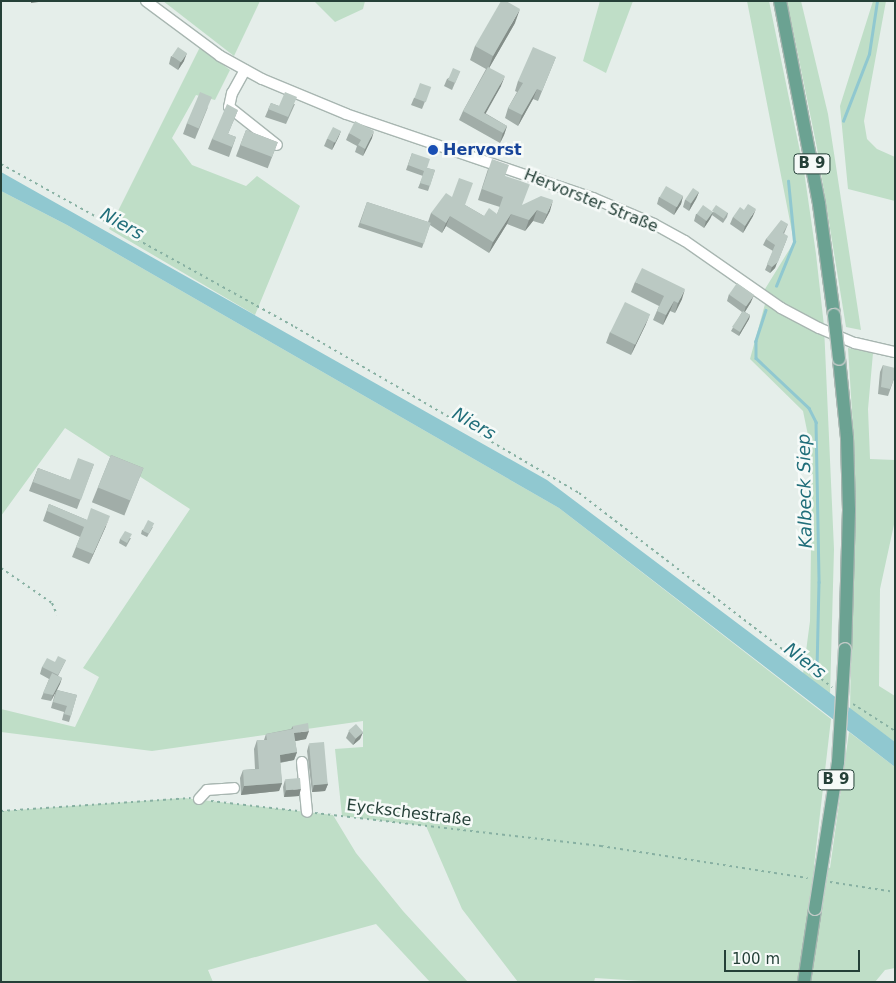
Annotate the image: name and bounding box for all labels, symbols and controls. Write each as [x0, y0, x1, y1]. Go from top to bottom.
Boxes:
place label: Hervorst [443, 140, 522, 160]
marker: Hervorst [427, 144, 439, 156]
road number: B 9 [793, 152, 831, 176]
street label: Hervorster Straße [521, 165, 661, 237]
water label: Niers [97, 203, 147, 245]
water label: Niers [449, 403, 499, 445]
water label: Kalbeck Siep [793, 433, 817, 549]
water label: Niers [780, 638, 830, 684]
road number: B 9 [817, 768, 855, 792]
street label: Eyckschestraße [345, 796, 473, 830]
scale bar [726, 940, 862, 972]
text: 100 m [732, 950, 780, 968]

